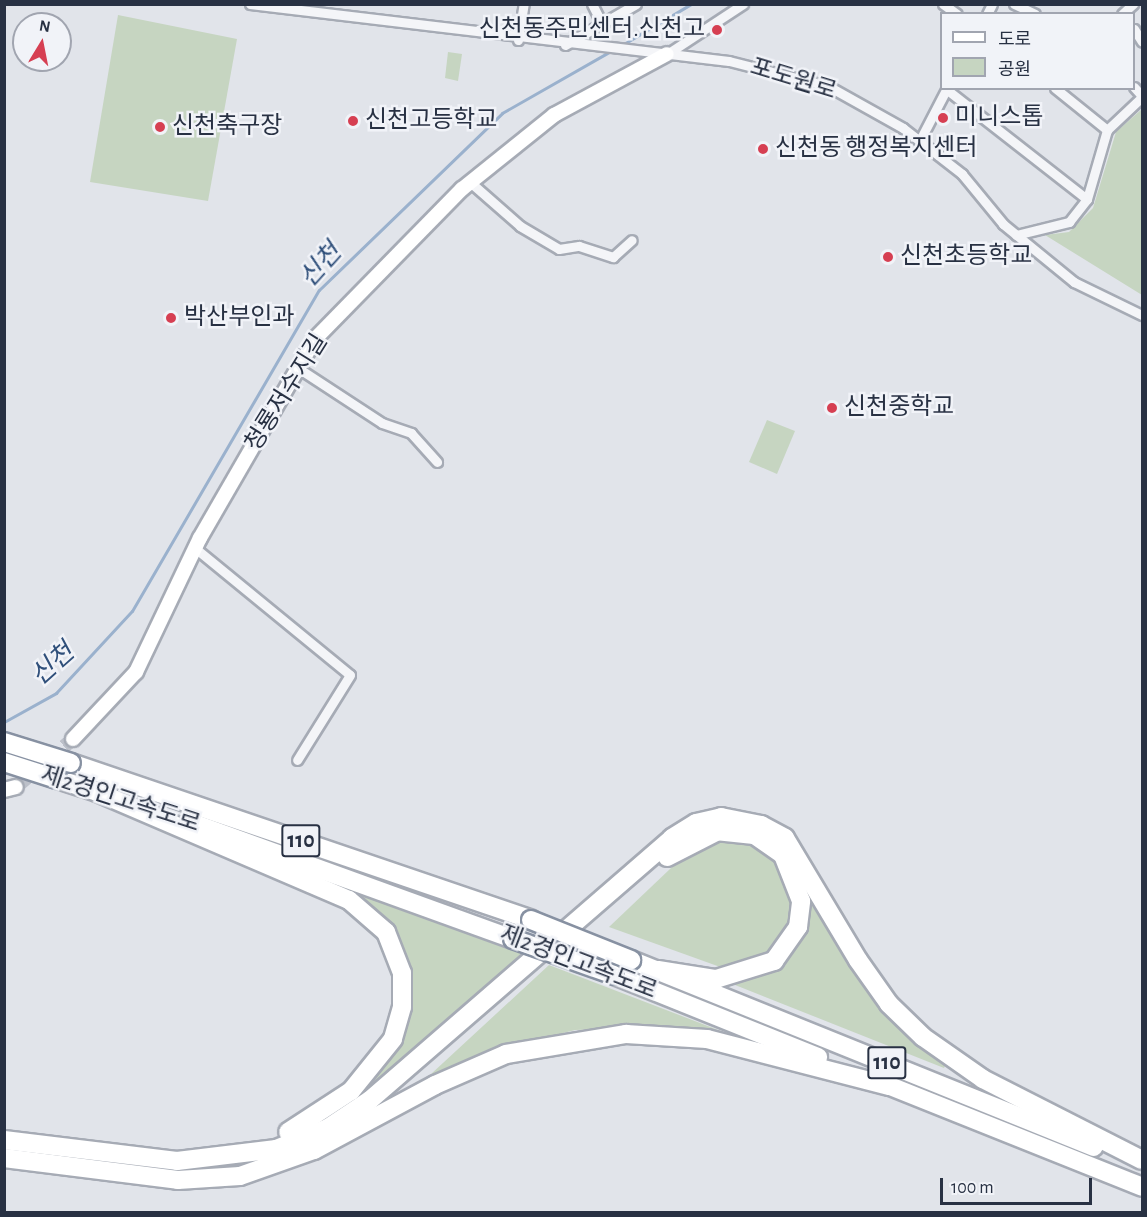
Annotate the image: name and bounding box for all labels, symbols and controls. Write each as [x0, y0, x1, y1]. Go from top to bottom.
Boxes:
north arrow [12, 12, 72, 72]
legend [940, 12, 1135, 90]
place label: 신천동주민센터.신천고 [479, 16, 705, 44]
text: N [38, 17, 52, 35]
marker: 신천동주민센터.신천고 [710, 23, 724, 37]
text: 도로 [998, 31, 1031, 49]
street label: 포도원로 [747, 53, 839, 107]
text: 공원 [998, 61, 1031, 79]
place label: 미니스톱 [955, 104, 1043, 132]
place label: 신천고등학교 [365, 107, 497, 135]
marker: 미니스톱 [936, 111, 950, 125]
place label: 신천축구장 [172, 113, 282, 141]
marker: 신천고등학교 [346, 114, 360, 128]
marker: 신천축구장 [153, 120, 167, 134]
place label: 신천동 행정복지센터 [775, 135, 978, 163]
marker: 신천동 행정복지센터 [756, 142, 770, 156]
water label: 신천 [293, 238, 349, 294]
place label: 신천초등학교 [900, 243, 1032, 271]
marker: 신천초등학교 [881, 250, 895, 264]
place label: 박산부인과 [184, 304, 294, 332]
marker: 박산부인과 [162, 309, 180, 327]
street label: 청룡저수지길 [240, 329, 334, 457]
place label: 신천중학교 [844, 394, 954, 422]
marker: 신천중학교 [825, 401, 839, 415]
water label: 신천 [25, 637, 81, 693]
street label: 제2경인고속도로 [37, 761, 203, 839]
road number: 110 [280, 822, 322, 860]
street label: 제2경인고속도로 [496, 920, 660, 1006]
road number: 110 [866, 1044, 908, 1082]
scale bar [943, 1166, 1094, 1204]
text: 100 m [951, 1179, 994, 1197]

